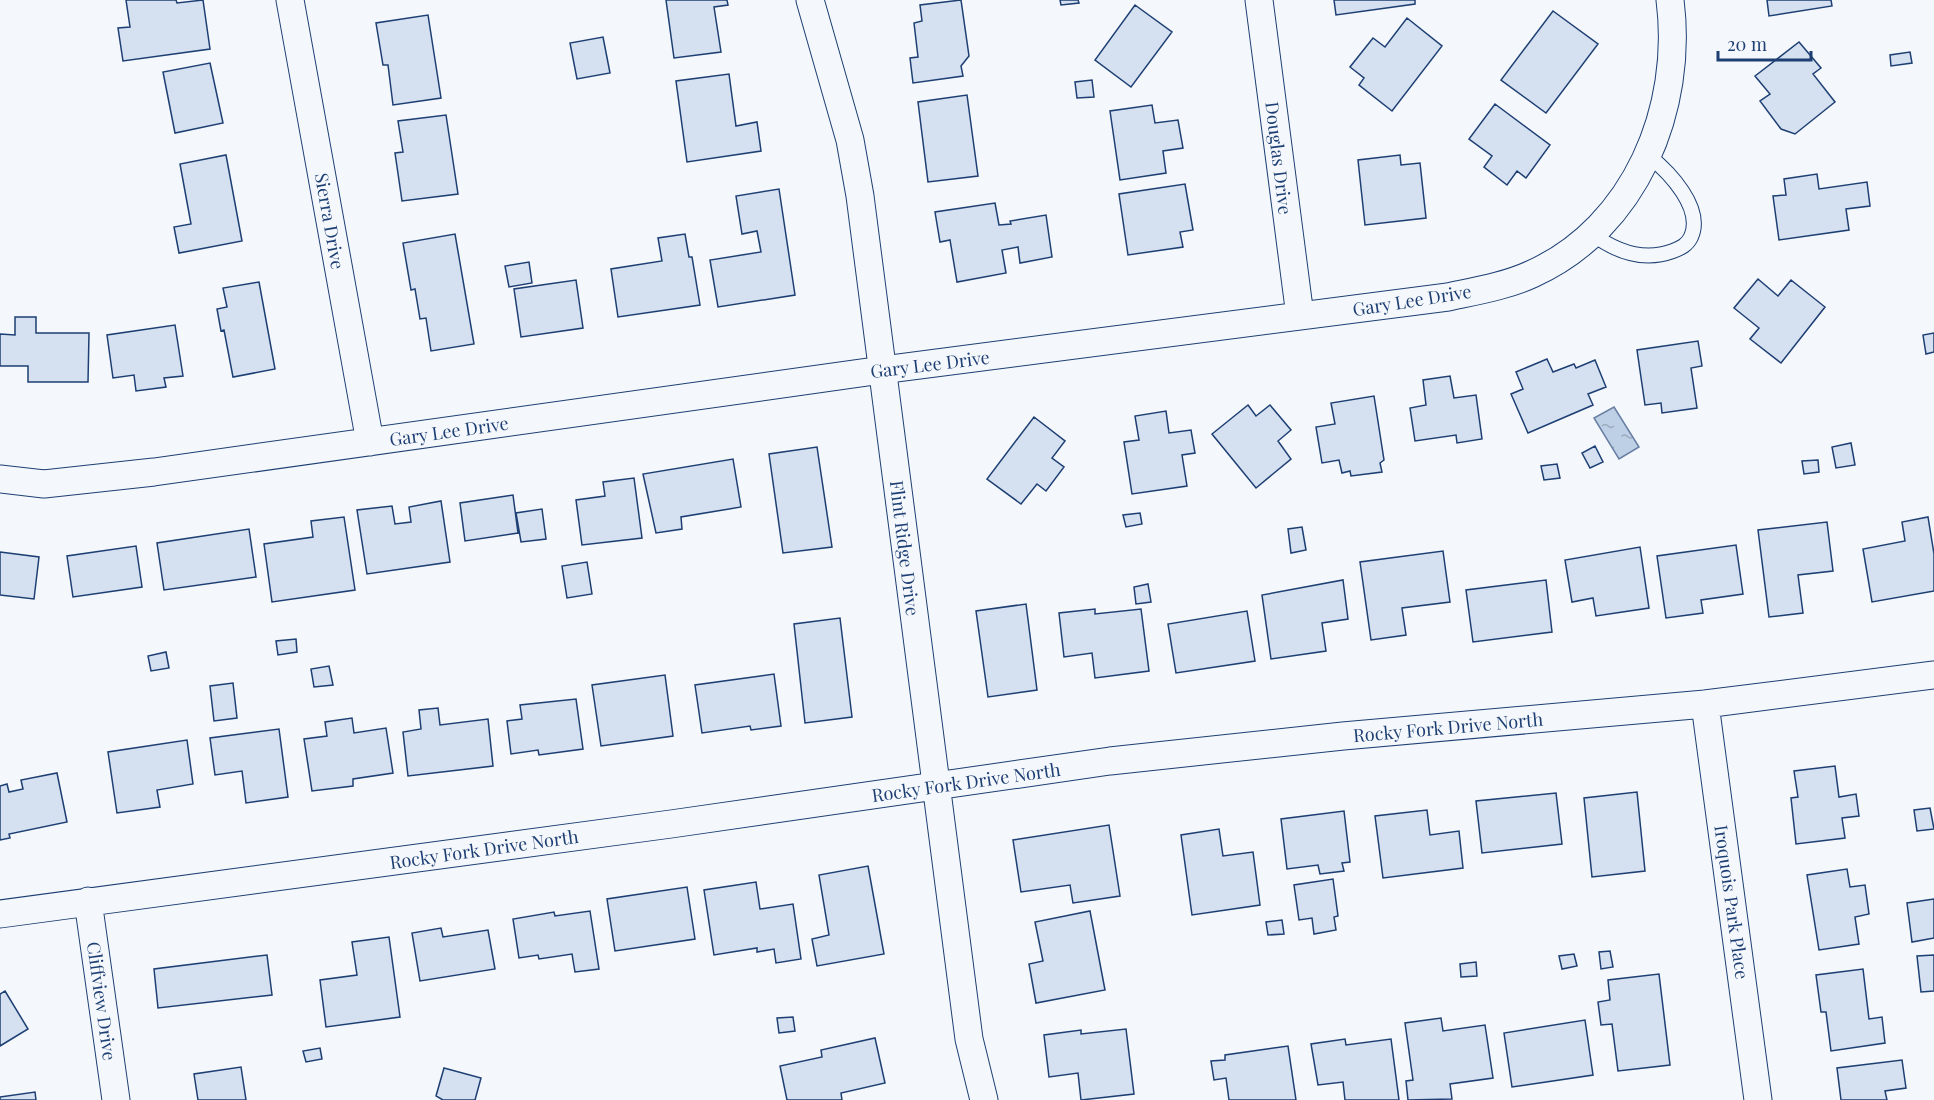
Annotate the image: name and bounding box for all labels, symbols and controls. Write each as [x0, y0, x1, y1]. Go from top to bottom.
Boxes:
scale bar [1718, 24, 1811, 62]
text: 20 m [1727, 32, 1767, 56]
street label: Douglas Drive [1260, 100, 1298, 216]
street label: Sierra Drive [310, 171, 350, 271]
street label: Gary Lee Drive [1351, 279, 1473, 321]
street label: Gary Lee Drive [869, 345, 991, 383]
street label: Gary Lee Drive [388, 411, 510, 451]
street label: Flint Ridge Drive [885, 479, 925, 617]
street label: Rocky Fork Drive North [1352, 707, 1544, 747]
street label: Rocky Fork Drive North [870, 757, 1062, 807]
street label: Iroquois Park Place [1709, 823, 1755, 981]
street label: Rocky Fork Drive North [388, 824, 580, 874]
street label: Cliffview Drive [82, 940, 122, 1062]

